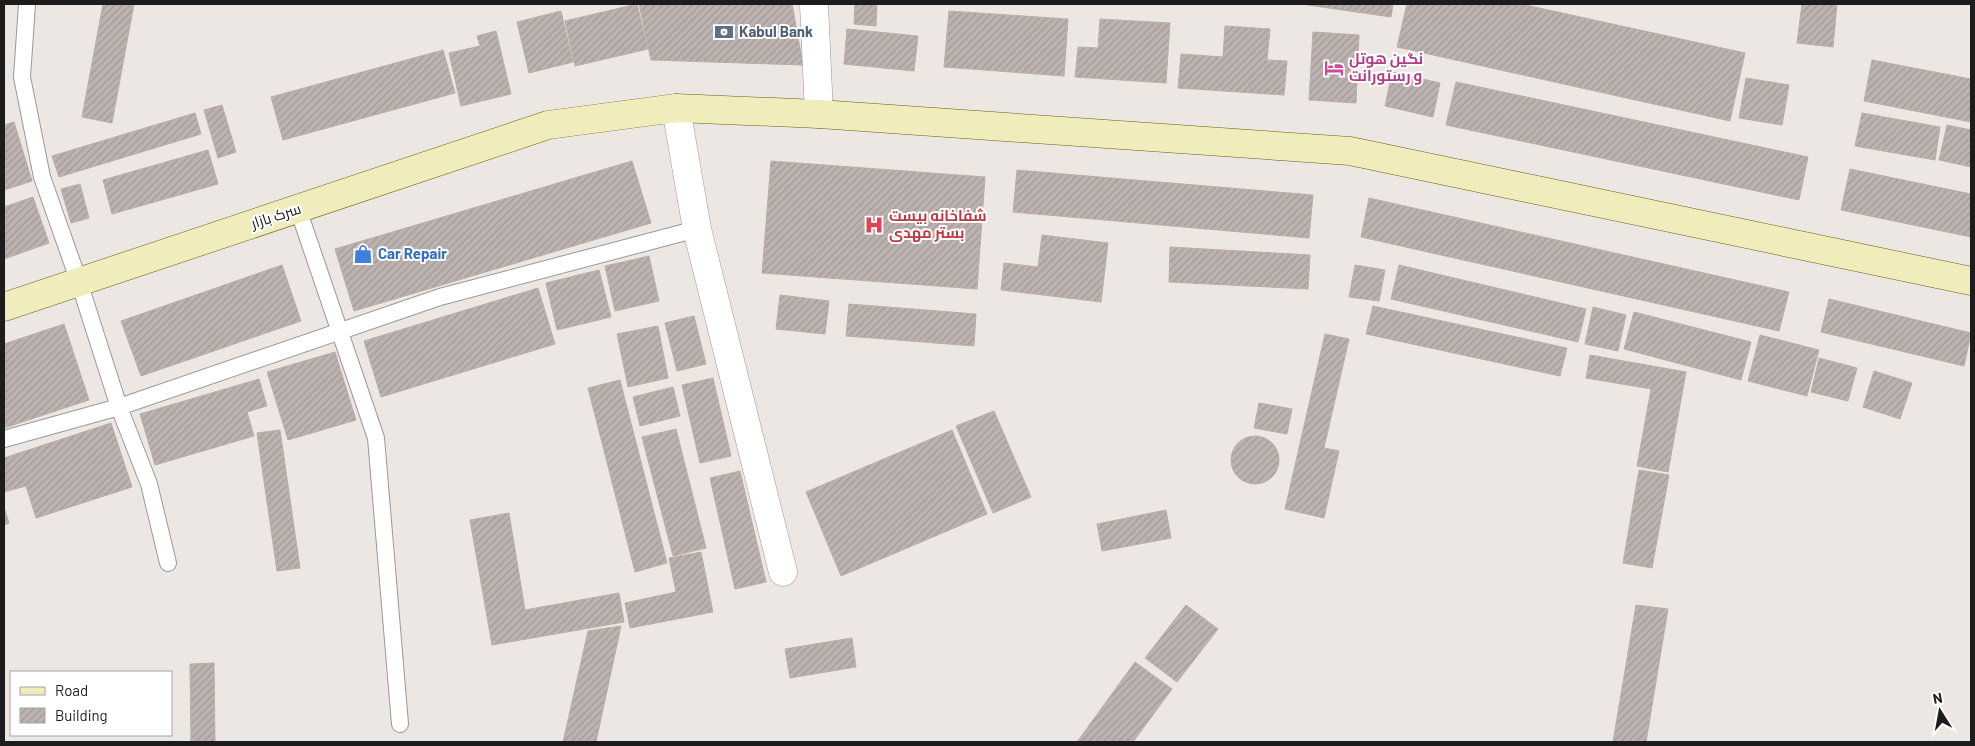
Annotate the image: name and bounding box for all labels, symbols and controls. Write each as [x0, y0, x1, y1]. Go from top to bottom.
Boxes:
bank icon: Kabul Bank [713, 21, 735, 43]
place label: Kabul Bank [739, 22, 813, 40]
place label: نگین هوتل و رستورانت [1349, 49, 1423, 85]
hotel icon: نگین هوتل و رستورانت [1323, 57, 1345, 79]
street label: سرک بازار [247, 198, 303, 233]
place label: شفاخانه بیست بستر مهدی [889, 206, 987, 242]
hospital icon: شفاخانه بیست بستر مهدی [863, 214, 885, 236]
shop icon: Car Repair [352, 243, 374, 265]
place label: Car Repair [378, 244, 447, 262]
legend [10, 671, 172, 736]
text: Road [55, 681, 88, 699]
north arrow [1915, 686, 1965, 736]
text: N [1931, 689, 1944, 707]
text: Building [55, 706, 108, 724]

